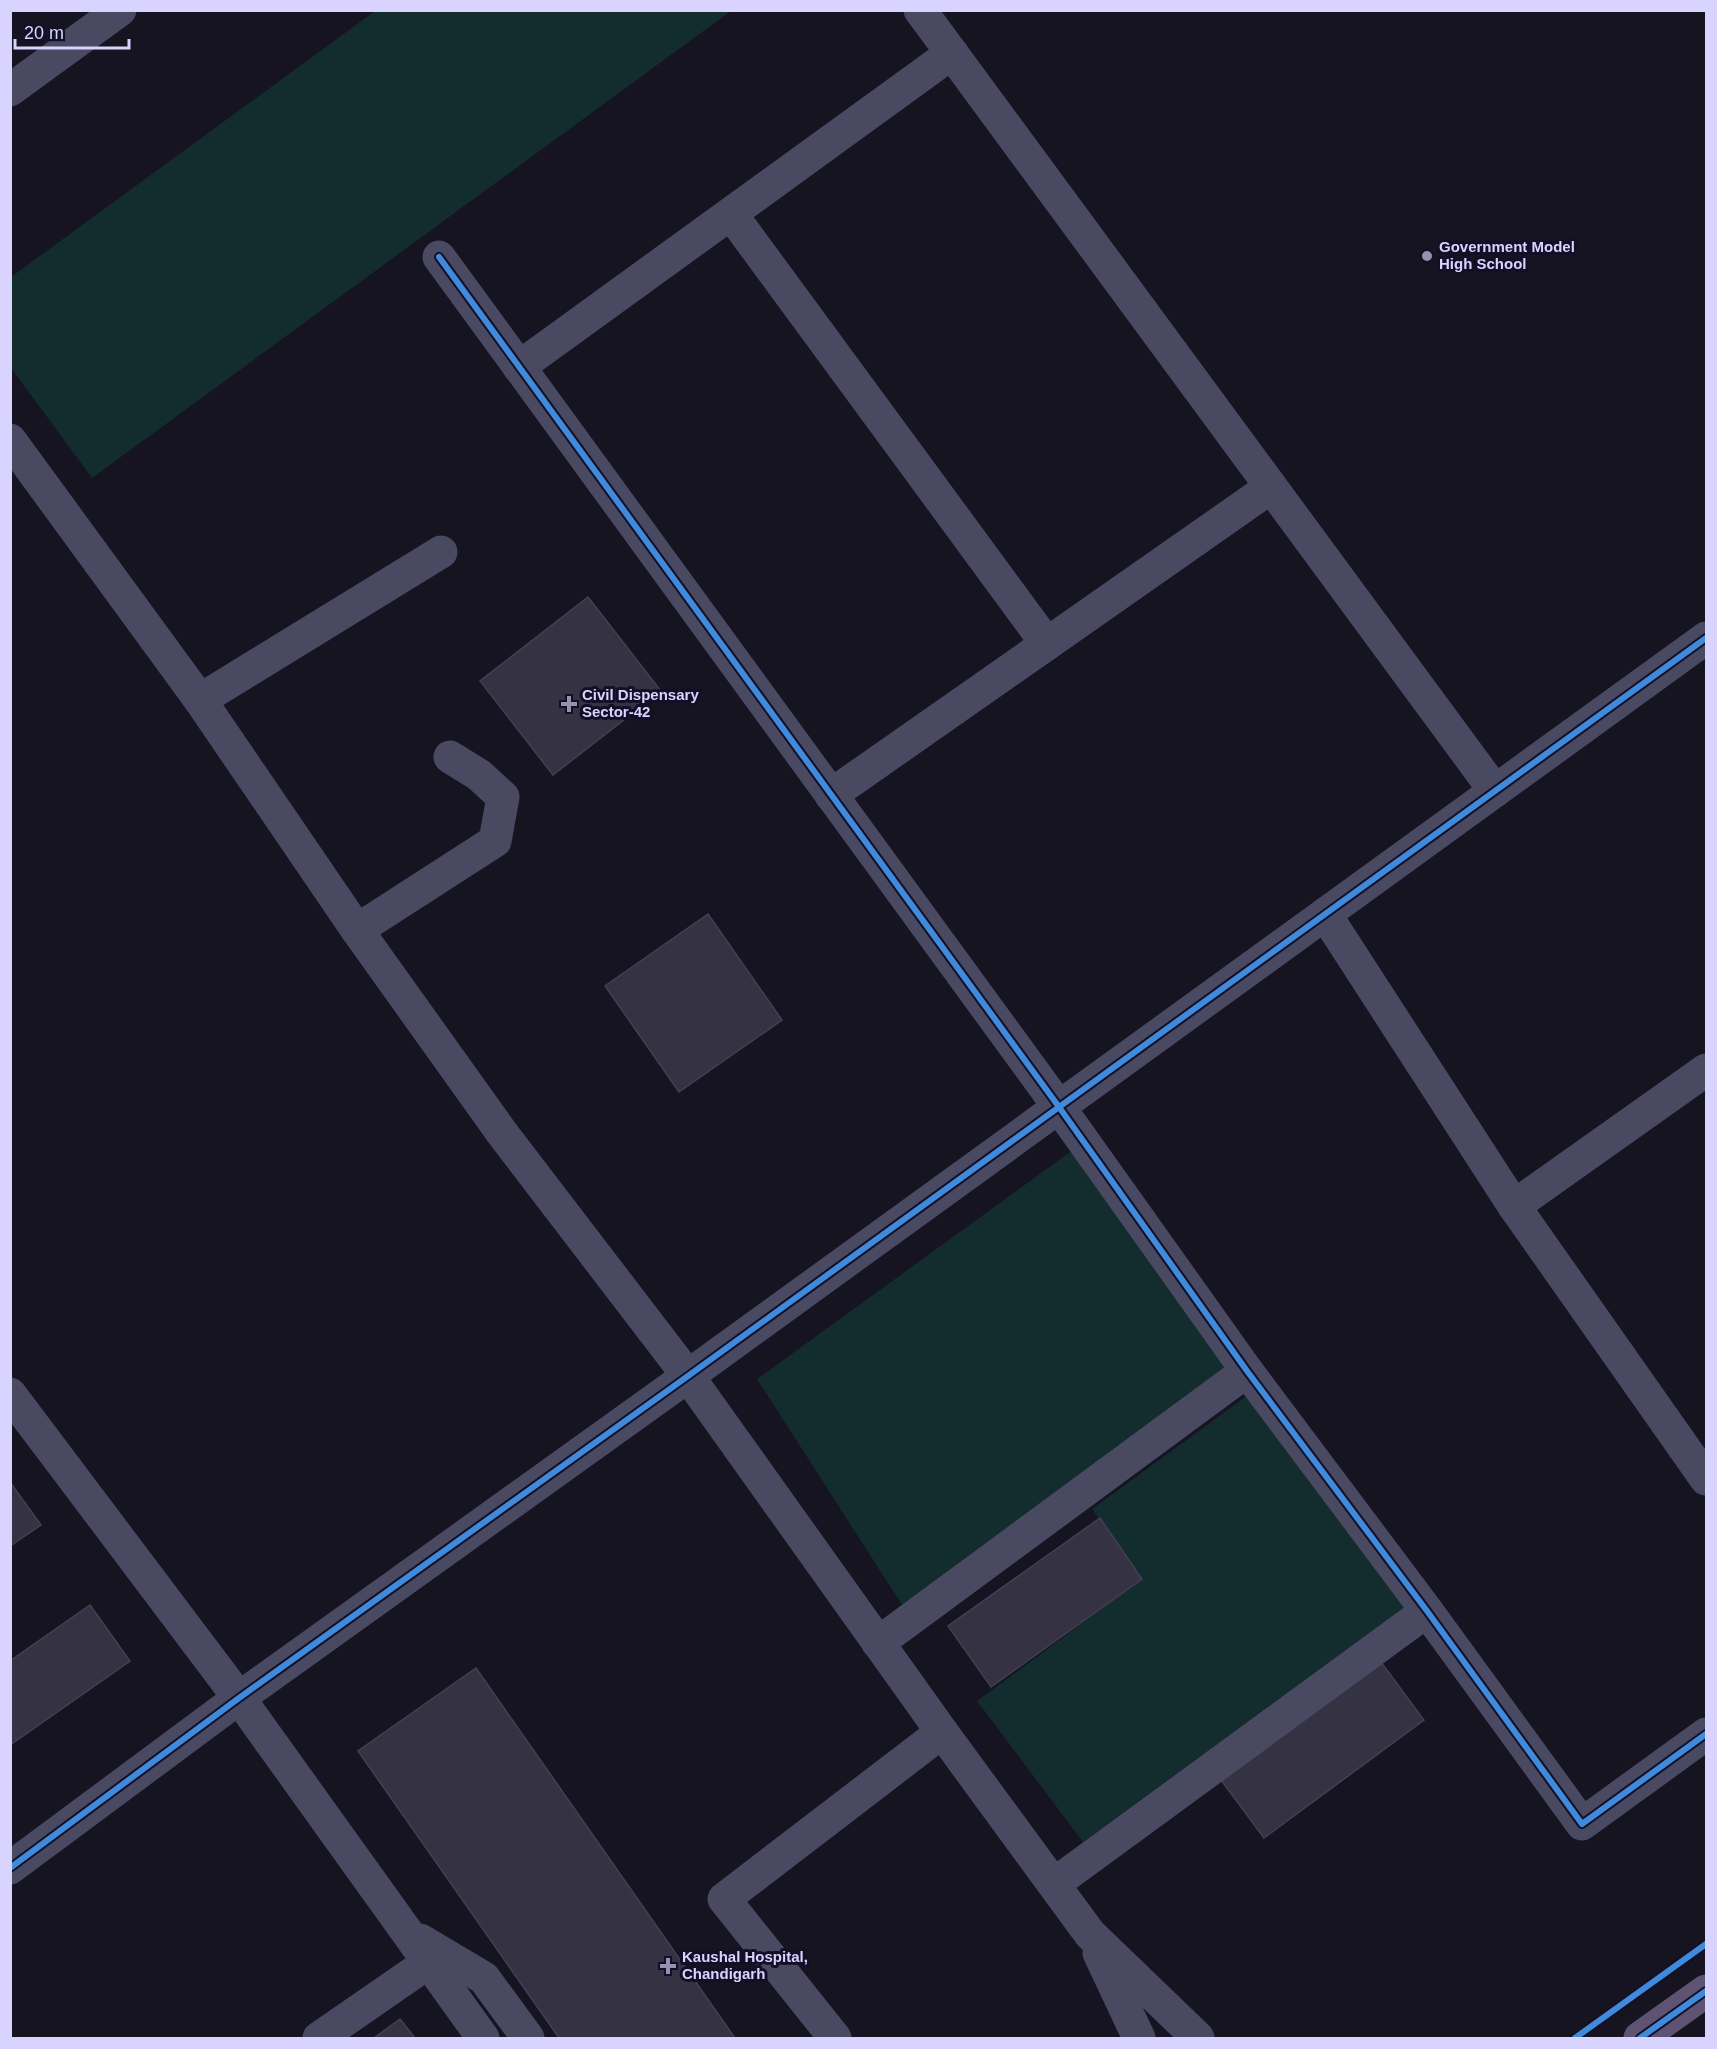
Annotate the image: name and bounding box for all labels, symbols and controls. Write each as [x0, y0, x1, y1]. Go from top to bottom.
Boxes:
scale bar [15, 12, 129, 50]
text: 20 m [24, 23, 64, 43]
place label: Government Model High School [1439, 238, 1575, 272]
marker: Government Model High School [1420, 249, 1434, 263]
place label: Civil Dispensary Sector-42 [582, 686, 699, 720]
marker: Civil Dispensary Sector-42 [560, 695, 578, 713]
place label: Kaushal Hospital, Chandigarh [682, 1948, 808, 1982]
marker: Kaushal Hospital, Chandigarh [659, 1957, 677, 1975]

